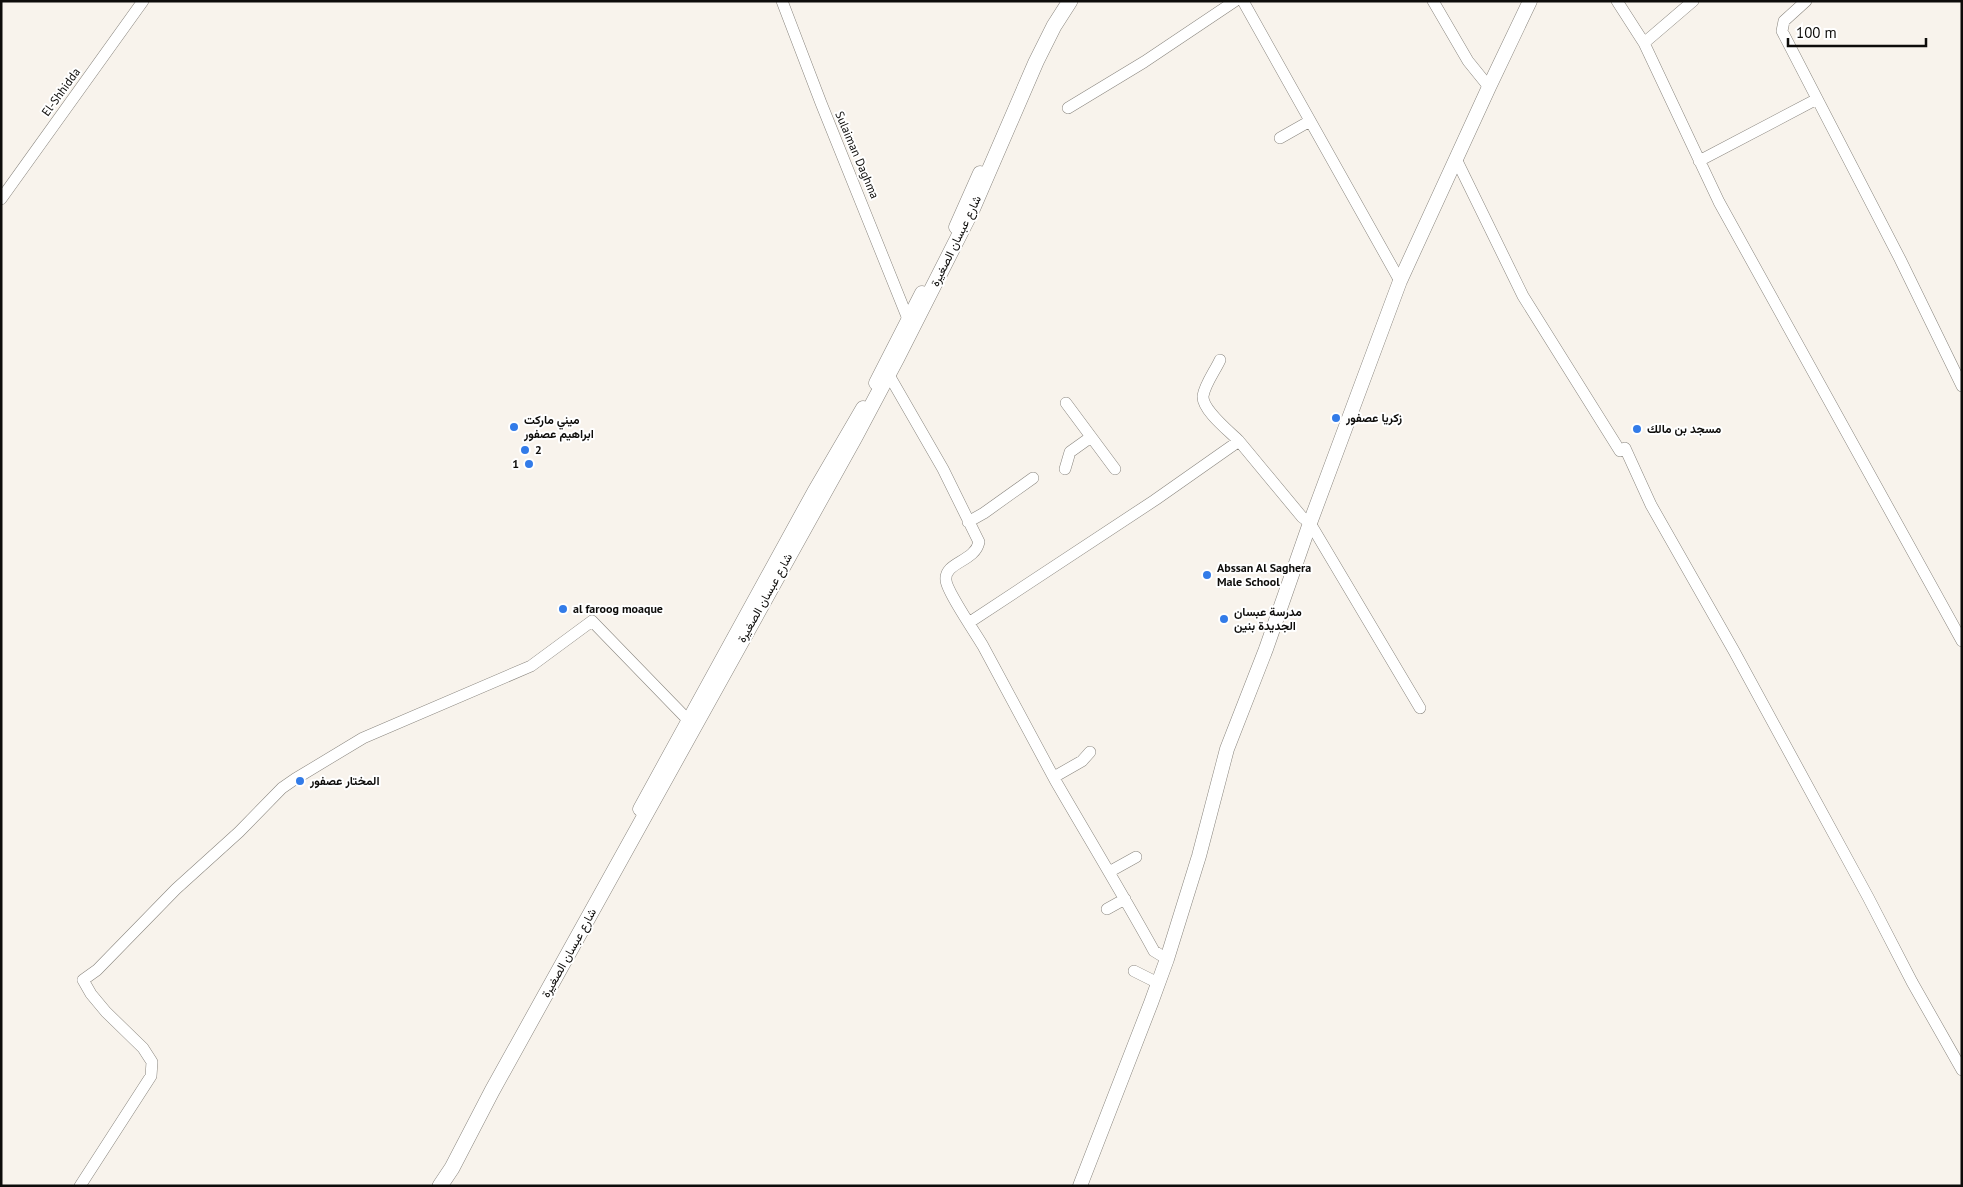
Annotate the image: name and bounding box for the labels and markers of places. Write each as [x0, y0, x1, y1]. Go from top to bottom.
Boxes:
place label: زكريا عصفور [1345, 410, 1402, 426]
place label: ميني ماركت ابراهيم عصفور [523, 412, 594, 442]
marker: زكريا عصفور [1330, 412, 1342, 424]
marker: ميني ماركت ابراهيم عصفور [508, 421, 520, 433]
place label: مسجد بن مالك [1647, 421, 1722, 436]
marker: مسجد بن مالك [1631, 423, 1643, 435]
place label: 2 [535, 442, 542, 457]
marker: 2 [519, 444, 531, 456]
place label: 1 [512, 456, 519, 471]
marker: 1 [523, 458, 535, 470]
place label: Abssan Al Saghera Male School [1217, 560, 1311, 589]
marker: Abssan Al Saghera Male School [1201, 569, 1213, 581]
place label: al faroog moaque [573, 601, 663, 616]
marker: al faroog moaque [557, 603, 569, 615]
place label: مدرسة عبسان الجديدة بنين [1234, 604, 1302, 633]
marker: مدرسة عبسان الجديدة بنين [1218, 613, 1230, 625]
place label: المختار عصفور [309, 773, 379, 789]
marker: المختار عصفور [294, 775, 306, 787]

